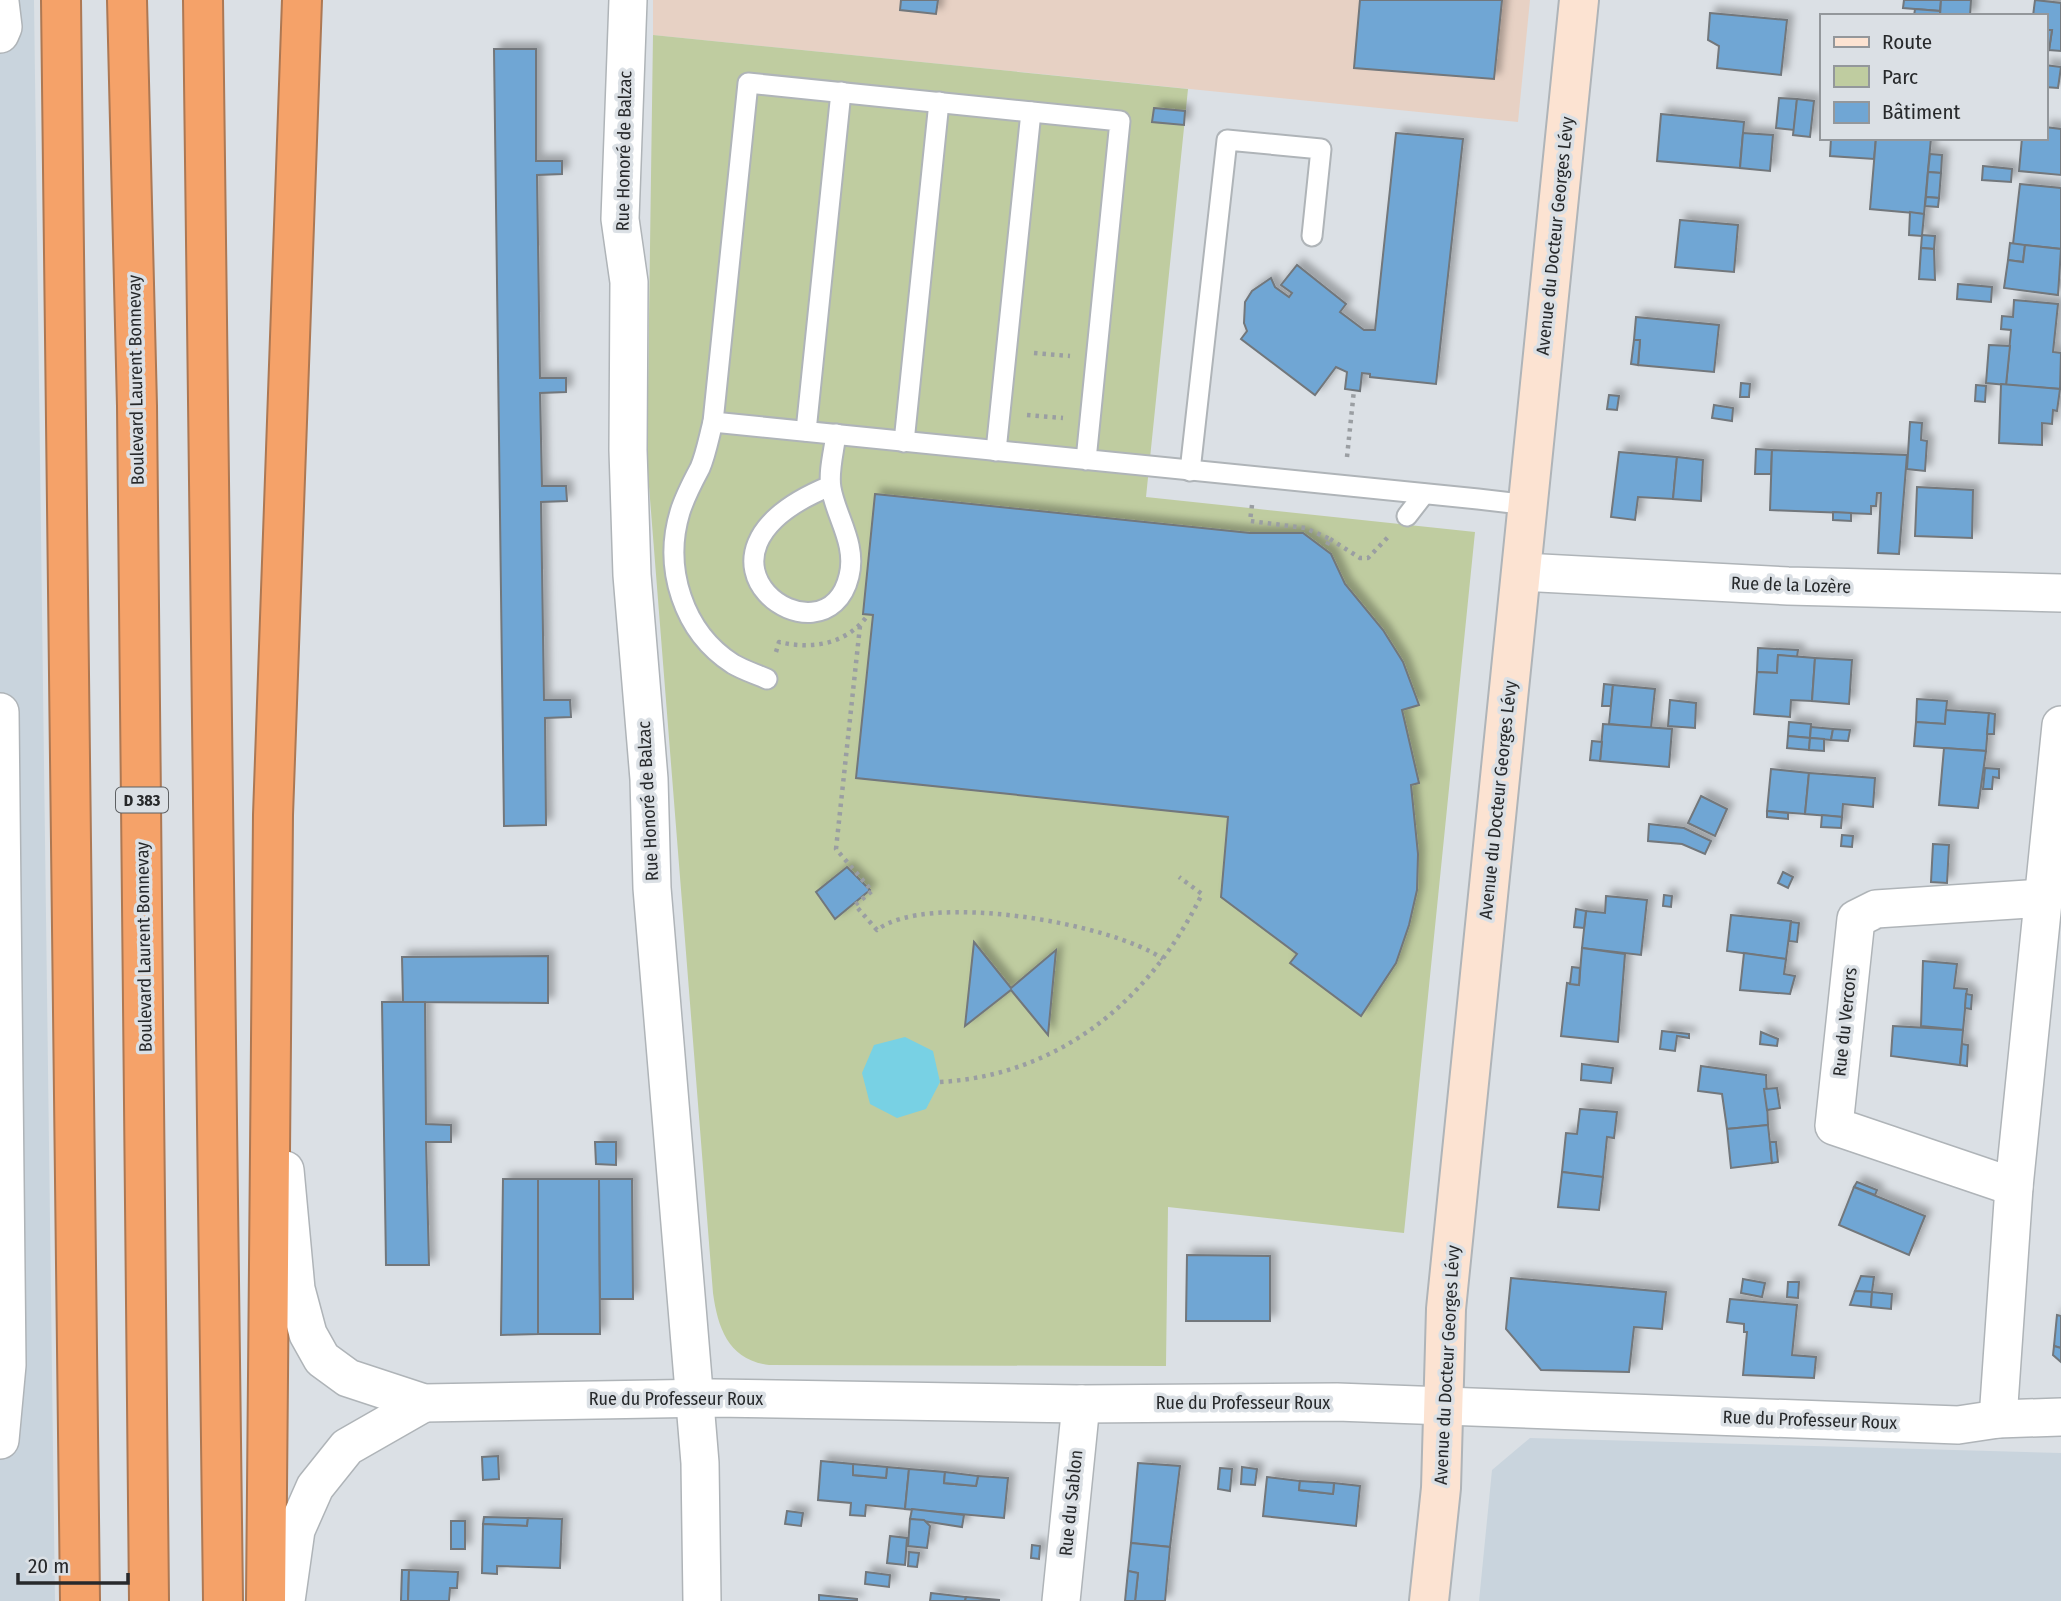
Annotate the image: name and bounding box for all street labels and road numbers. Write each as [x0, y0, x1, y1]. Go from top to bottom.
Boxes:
street label: Rue Honoré de Balzac [612, 70, 636, 231]
street label: Avenue du Docteur Georges Lévy [1532, 116, 1578, 356]
street label: Boulevard Laurent Bonnevay [123, 275, 149, 485]
street label: Rue de la Lozère [1731, 572, 1852, 598]
street label: Avenue du Docteur Georges Lévy [1475, 680, 1521, 920]
street label: Rue Honoré de Balzac [633, 720, 663, 882]
road number: D 383 [116, 788, 168, 813]
street label: Boulevard Laurent Bonnevay [131, 842, 157, 1052]
street label: Rue du Vercors [1828, 966, 1862, 1078]
street label: Avenue du Docteur Georges Lévy [1430, 1245, 1464, 1485]
street label: Rue du Professeur Roux [589, 1388, 763, 1410]
street label: Rue du Professeur Roux [1156, 1392, 1330, 1414]
street label: Rue du Professeur Roux [1722, 1406, 1898, 1434]
street label: Rue du Sablon [1054, 1449, 1088, 1557]

